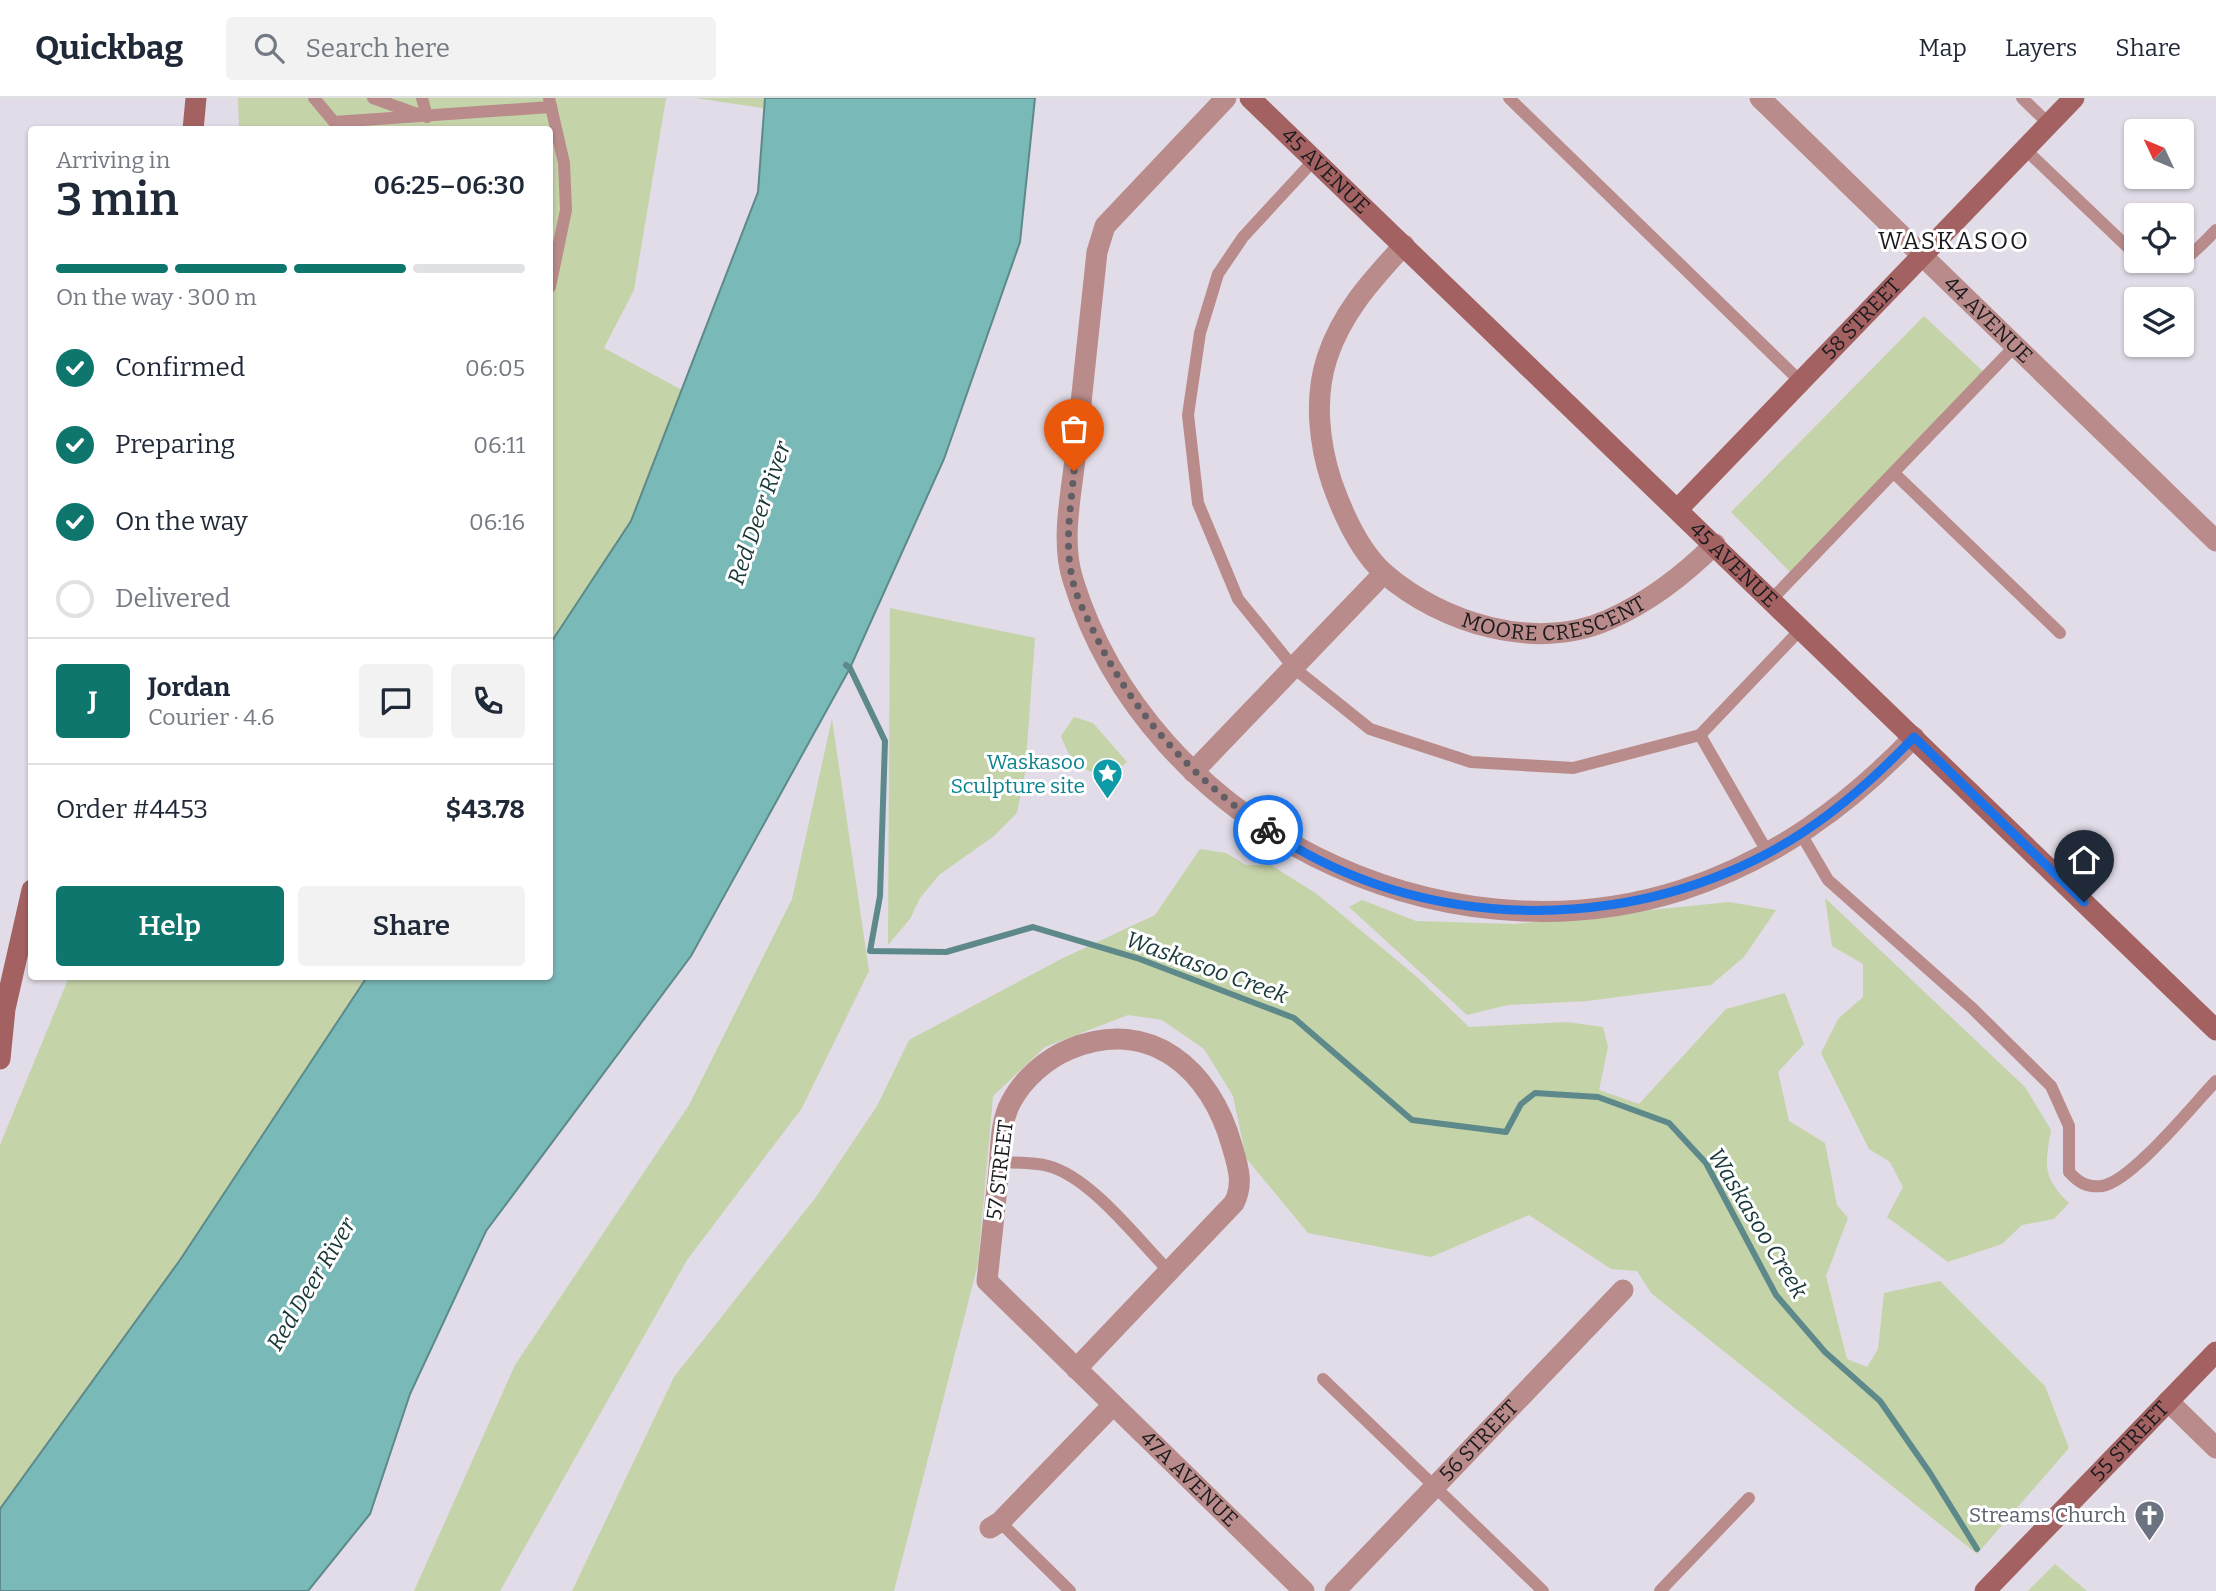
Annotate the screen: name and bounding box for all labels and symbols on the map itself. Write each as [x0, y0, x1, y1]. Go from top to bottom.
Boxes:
north arrow [2124, 119, 2194, 189]
street label: 45 AVENUE [1276, 122, 1375, 219]
district label: WASKASOO [1878, 227, 2030, 255]
street label: 44 AVENUE [1938, 271, 2038, 369]
street label: 58 STREET [1816, 273, 1906, 365]
pin [1044, 399, 1104, 471]
water label: Red Deer River [721, 436, 797, 588]
street label: 45 AVENUE [1684, 516, 1783, 613]
street label: MOORE CRESCENT [1458, 590, 1650, 647]
place label: Waskasoo Sculpture site [950, 749, 1085, 799]
place icon: Waskasoo Sculpture site [1091, 757, 1125, 801]
courier [1233, 795, 1303, 865]
pin [2054, 830, 2114, 902]
water label: Waskasoo Creek [1122, 925, 1292, 1009]
street label: 57 STREET [981, 1119, 1019, 1221]
water label: Waskasoo Creek [1702, 1143, 1814, 1304]
water label: Red Deer River [261, 1211, 362, 1355]
street label: 56 STREET [1434, 1395, 1524, 1487]
street label: 55 STREET [2085, 1396, 2174, 1487]
street label: 47A AVENUE [1135, 1425, 1244, 1532]
church icon: Streams Church [2132, 1498, 2166, 1542]
place label: Streams Church [1969, 1502, 2126, 1528]

